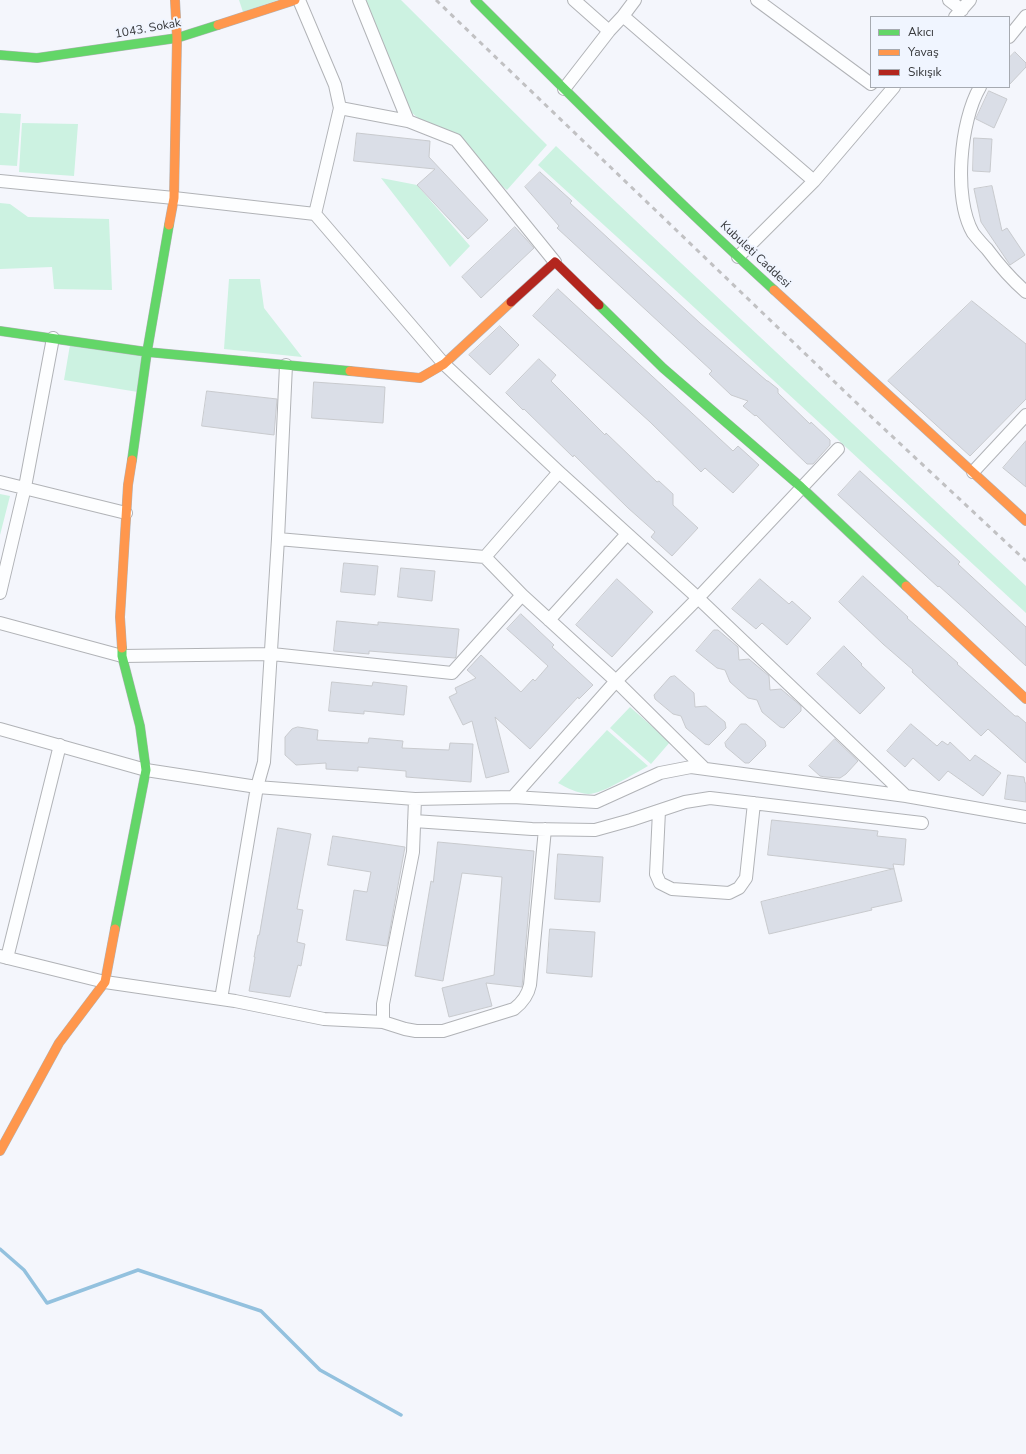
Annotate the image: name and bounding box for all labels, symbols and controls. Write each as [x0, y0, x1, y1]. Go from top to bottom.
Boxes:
street label: 1043. Sokak [114, 16, 182, 42]
legend [870, 16, 1010, 88]
text: Akıcı [908, 24, 934, 40]
text: Yavaş [908, 44, 939, 60]
text: Sıkışık [908, 64, 942, 80]
street label: Kubuleti Caddesi [717, 219, 793, 291]

